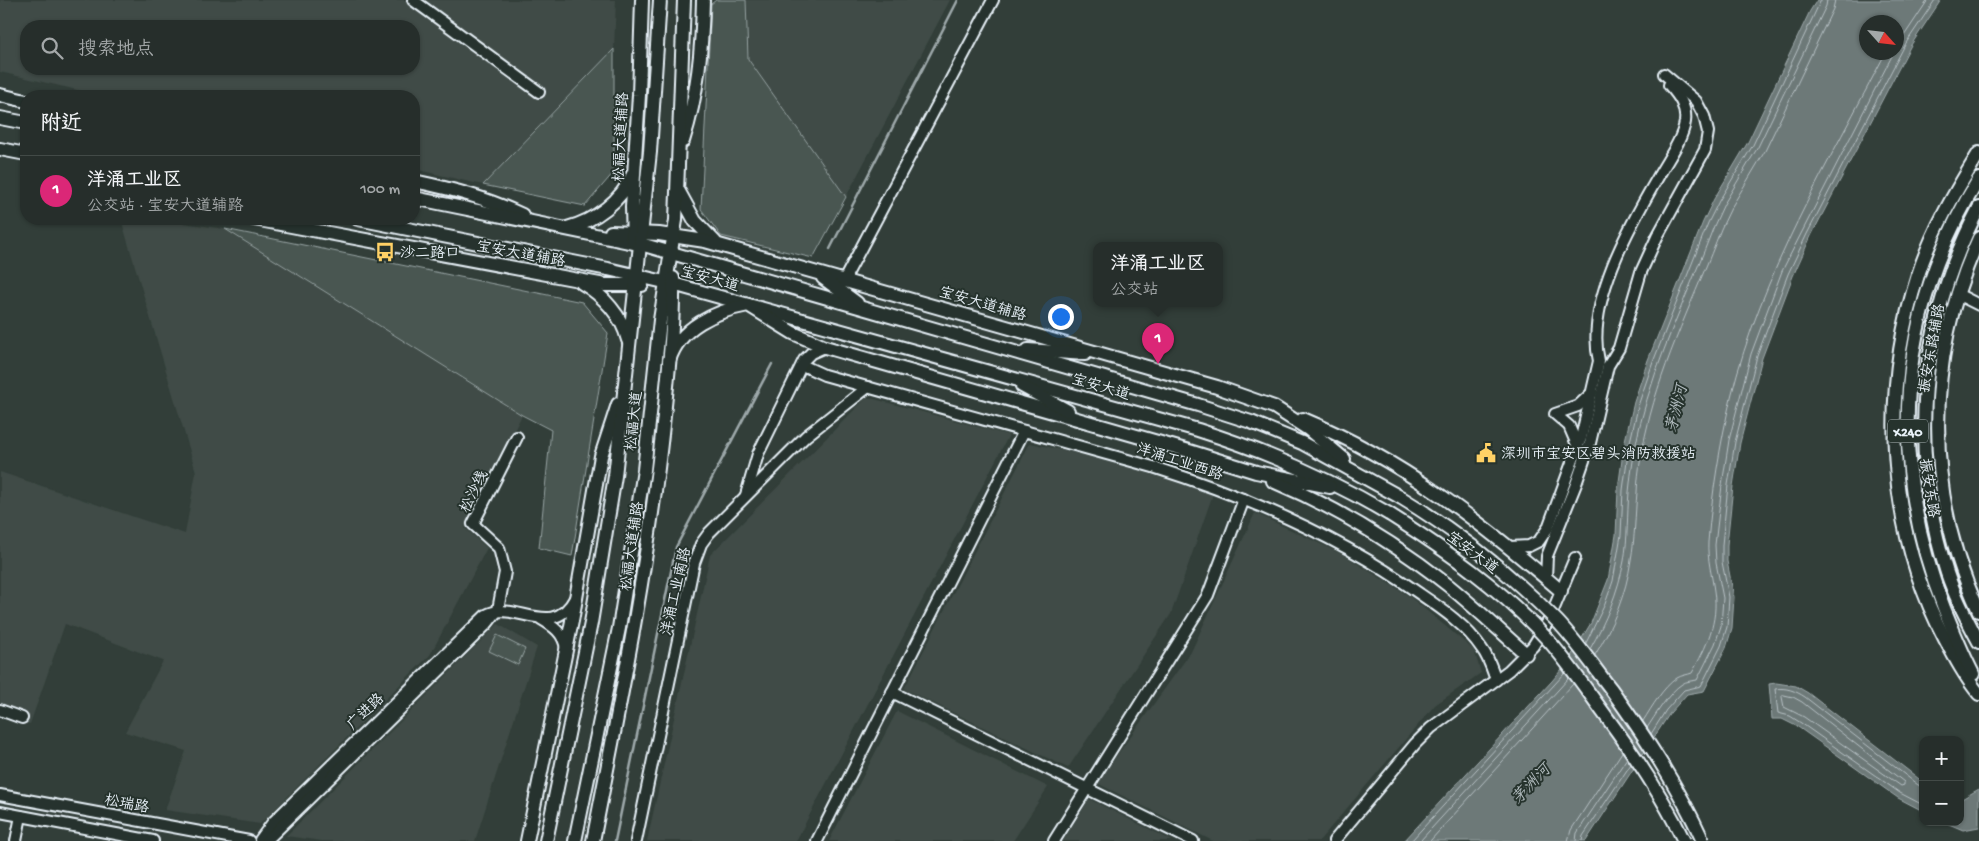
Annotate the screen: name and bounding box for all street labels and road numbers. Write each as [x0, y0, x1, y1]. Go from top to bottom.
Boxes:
street label: 松福大道辅路 [611, 92, 633, 183]
street label: 宝安大道辅路 [475, 238, 567, 272]
street label: 宝安大道 [678, 263, 741, 296]
street label: 宝安大道辅路 [937, 284, 1028, 326]
street label: 振安东路辅路 [1916, 302, 1950, 394]
street label: 宝安大道 [1069, 371, 1132, 405]
street label: 松福大道 [623, 390, 647, 452]
road number: X240 [1888, 420, 1928, 442]
street label: 洋涌工业西路 [1134, 440, 1225, 485]
street label: 振安东路 [1914, 457, 1942, 519]
street label: 松沙线 [457, 468, 493, 516]
street label: 松福大道辅路 [618, 500, 648, 592]
street label: 宝安大道 [1442, 528, 1501, 579]
street label: 洋涌工业南路 [657, 545, 696, 637]
street label: 广进路 [344, 690, 389, 735]
street label: 松瑞路 [103, 792, 150, 818]

